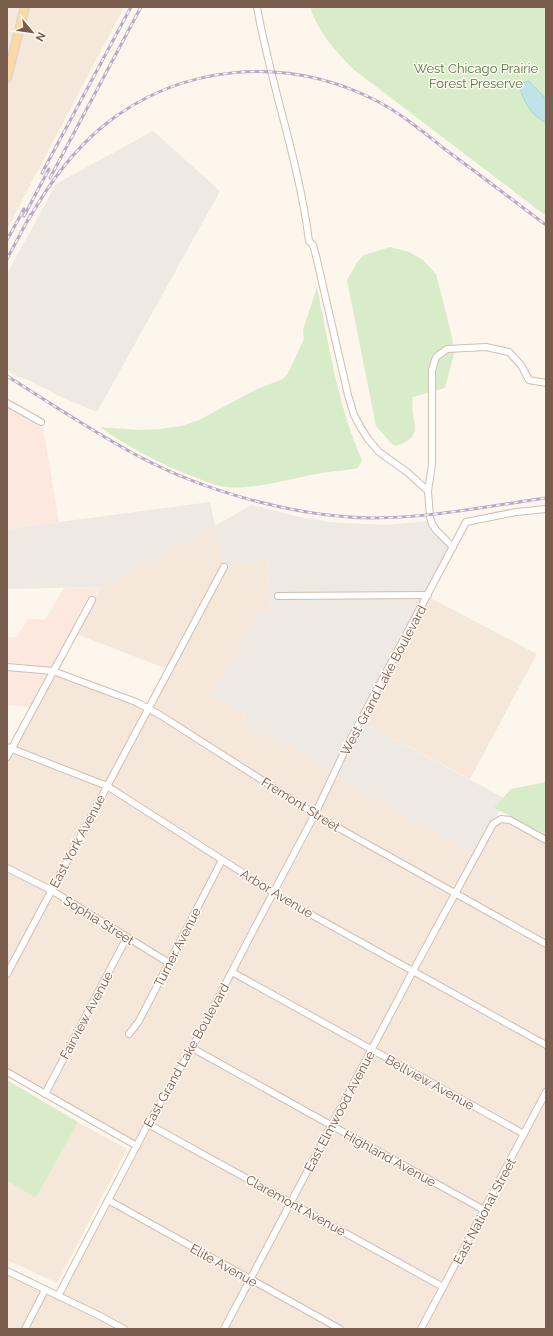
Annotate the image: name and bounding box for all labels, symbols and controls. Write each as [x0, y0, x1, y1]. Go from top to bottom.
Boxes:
north arrow [12, 12, 52, 52]
text: N [33, 30, 48, 43]
park label: West Chicago Prairie Forest Preserve [414, 61, 539, 91]
street label: West Grand Lake Boulevard [337, 603, 429, 758]
street label: Fremont Street [259, 774, 343, 835]
street label: East York Avenue [47, 792, 109, 890]
street label: Arbor Avenue [238, 866, 316, 921]
street label: Sophia Street [61, 893, 137, 948]
street label: Turner Avenue [151, 905, 204, 989]
street label: Fairview Avenue [57, 968, 116, 1062]
street label: East Grand Lake Boulevard [141, 981, 232, 1130]
street label: East Elmwood Avenue [301, 1048, 378, 1174]
street label: Bellview Avenue [383, 1052, 477, 1113]
street label: Highland Avenue [341, 1127, 439, 1190]
street label: East National Street [450, 1155, 519, 1267]
street label: Claremont Avenue [243, 1172, 349, 1239]
street label: Elite Avenue [187, 1241, 260, 1290]

